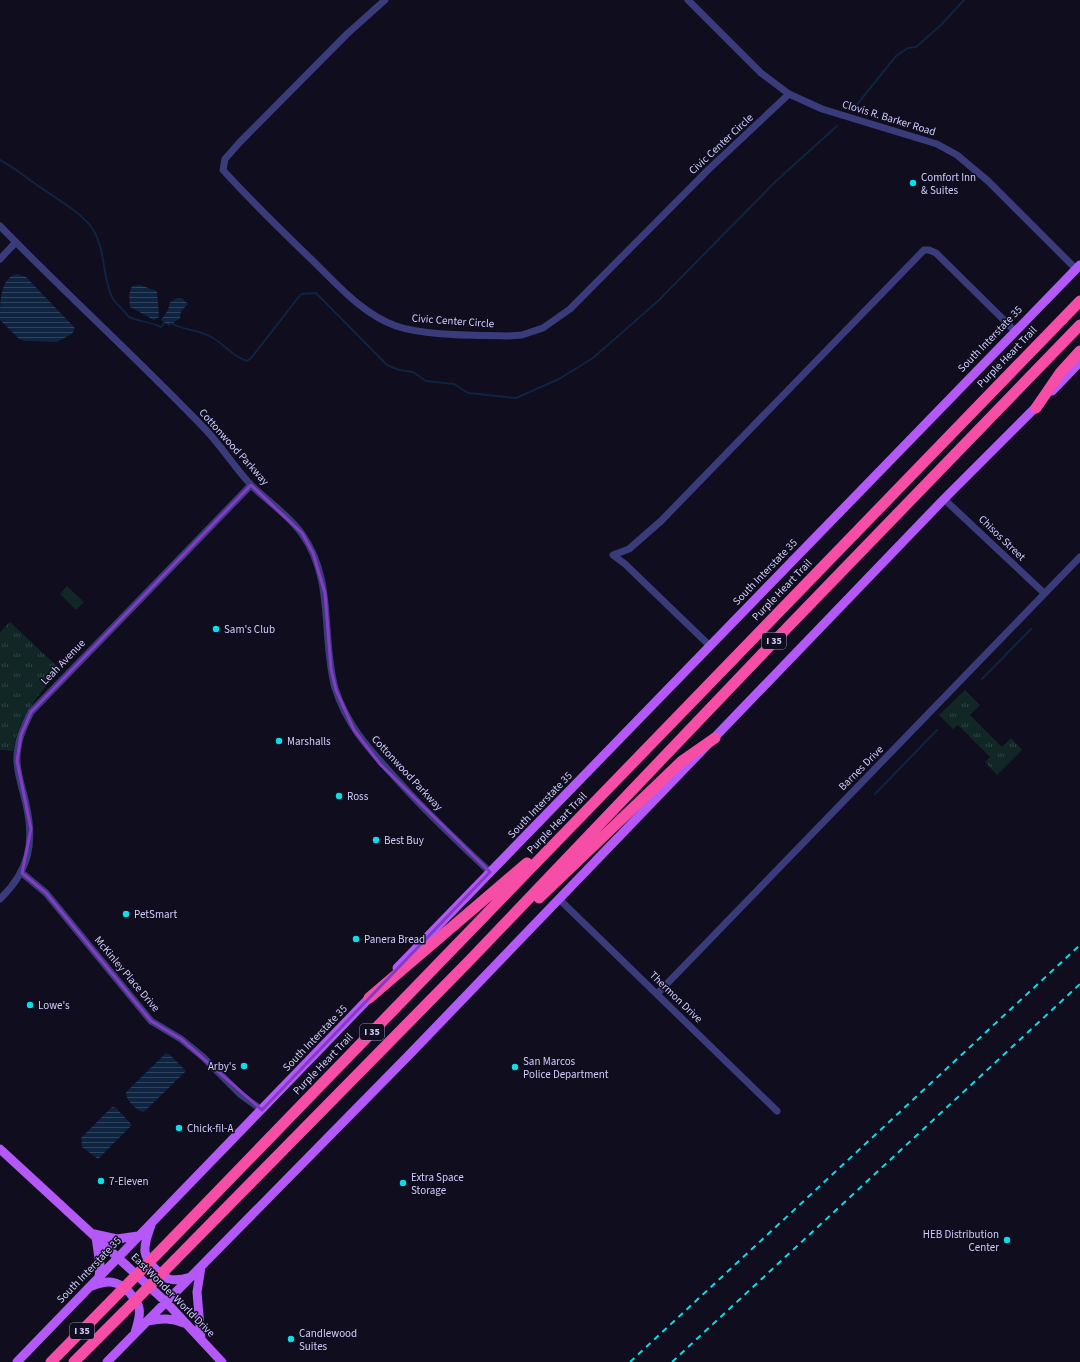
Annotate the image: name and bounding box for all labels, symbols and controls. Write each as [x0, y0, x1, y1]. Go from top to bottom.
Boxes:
street label: Clovis R. Barker Road [840, 97, 938, 139]
street label: Civic Center Circle [686, 110, 757, 178]
place label: Comfort Inn & Suites [921, 170, 976, 198]
marker: Comfort Inn & Suites [908, 178, 918, 188]
street label: South Interstate 35 [954, 303, 1026, 375]
street label: Civic Center Circle [411, 311, 495, 331]
street label: Purple Heart Trail [974, 323, 1040, 391]
street label: Cottonwood Parkway [196, 405, 272, 489]
street label: Chisos Street [975, 512, 1029, 564]
street label: South Interstate 35 [729, 536, 801, 608]
street label: Purple Heart Trail [749, 556, 815, 624]
place label: Sam's Club [224, 622, 275, 637]
marker: Sam's Club [211, 624, 221, 634]
road number: I 35 [762, 633, 786, 649]
street label: Leah Avenue [37, 635, 89, 688]
street label: Cottonwood Parkway [368, 732, 446, 814]
place label: Marshalls [287, 734, 331, 749]
marker: Marshalls [274, 736, 284, 746]
street label: Barnes Drive [835, 742, 887, 794]
street label: South Interstate 35 [504, 769, 576, 841]
place label: Ross [347, 789, 369, 804]
street label: Purple Heart Trail [524, 789, 590, 857]
marker: Ross [334, 791, 344, 801]
place label: Best Buy [384, 833, 424, 848]
marker: Best Buy [371, 835, 381, 845]
place label: PetSmart [134, 907, 177, 922]
marker: PetSmart [121, 909, 131, 919]
place label: Panera Bread [364, 932, 425, 947]
street label: McKinley Place Drive [91, 933, 163, 1015]
marker: Panera Bread [351, 934, 361, 944]
street label: Thermon Drive [646, 968, 706, 1026]
place label: Lowe's [38, 998, 70, 1013]
marker: Lowe's [25, 1000, 35, 1010]
street label: South Interstate 35 [279, 1002, 351, 1074]
road number: I 35 [360, 1024, 384, 1040]
street label: Purple Heart Trail [290, 1030, 356, 1098]
place label: San Marcos Police Department [523, 1054, 609, 1082]
place label: Arby's [208, 1059, 236, 1074]
marker: Arby's [239, 1061, 249, 1071]
marker: San Marcos Police Department [510, 1062, 520, 1072]
place label: Chick-fil-A [187, 1121, 234, 1136]
marker: Chick-fil-A [174, 1123, 184, 1133]
place label: Extra Space Storage [411, 1170, 464, 1198]
place label: 7-Eleven [109, 1174, 149, 1189]
marker: 7-Eleven [96, 1176, 106, 1186]
marker: Extra Space Storage [398, 1178, 408, 1188]
place label: HEB Distribution Center [923, 1227, 999, 1255]
street label: South Interstate 35 [53, 1234, 125, 1306]
marker: HEB Distribution Center [1002, 1235, 1012, 1245]
street label: East Wonder World Drive [128, 1250, 219, 1341]
road number: I 35 [70, 1323, 94, 1339]
place label: Candlewood Suites [299, 1326, 357, 1354]
marker: Candlewood Suites [286, 1334, 296, 1344]

